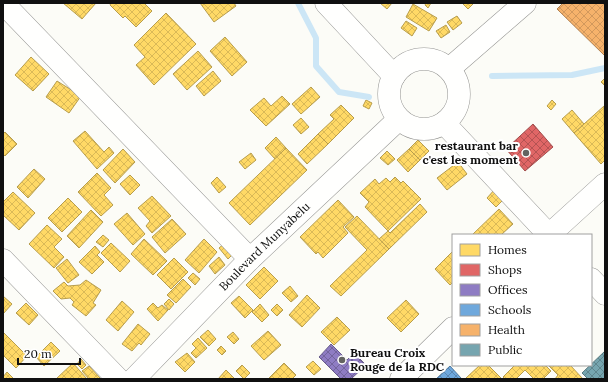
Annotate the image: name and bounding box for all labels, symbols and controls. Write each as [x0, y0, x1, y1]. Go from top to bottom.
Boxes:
place label: restaurant bar c'est les moment [422, 138, 519, 167]
marker: restaurant bar c'est les moment [521, 148, 531, 158]
street label: Boulevard Munyabelu [216, 199, 313, 294]
legend [452, 234, 592, 366]
text: Homes [488, 242, 527, 257]
text: Shops [488, 262, 522, 277]
text: Offices [488, 282, 528, 297]
text: Schools [488, 302, 532, 317]
text: Health [488, 322, 525, 337]
scale bar [18, 340, 80, 366]
text: Public [488, 342, 522, 357]
place label: Bureau Croix Rouge de la RDC [350, 345, 445, 374]
text: 20 m [24, 346, 52, 361]
marker: Bureau Croix Rouge de la RDC [337, 355, 347, 365]

